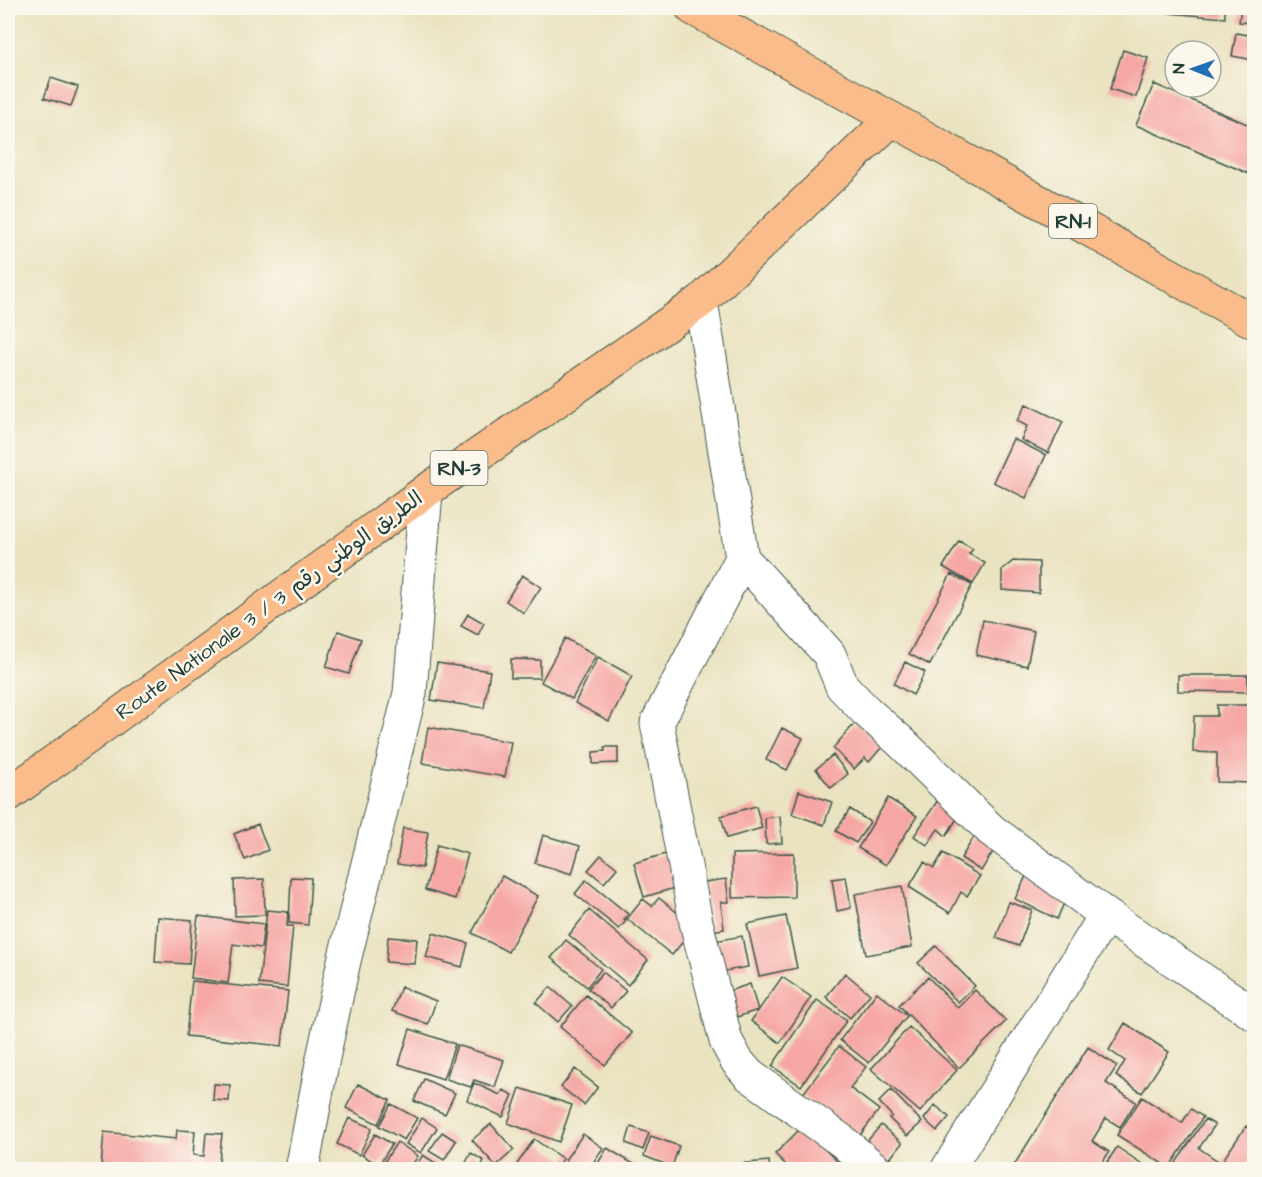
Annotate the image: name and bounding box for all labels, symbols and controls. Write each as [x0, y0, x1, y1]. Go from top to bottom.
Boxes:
north arrow [1163, 39, 1223, 99]
text: N [1168, 64, 1190, 74]
road number: RN-1 [1049, 204, 1097, 238]
road number: RN-3 [430, 451, 488, 485]
street label: Route Nationale 3 / الطريق الوطني رقم 3 [110, 484, 431, 730]

